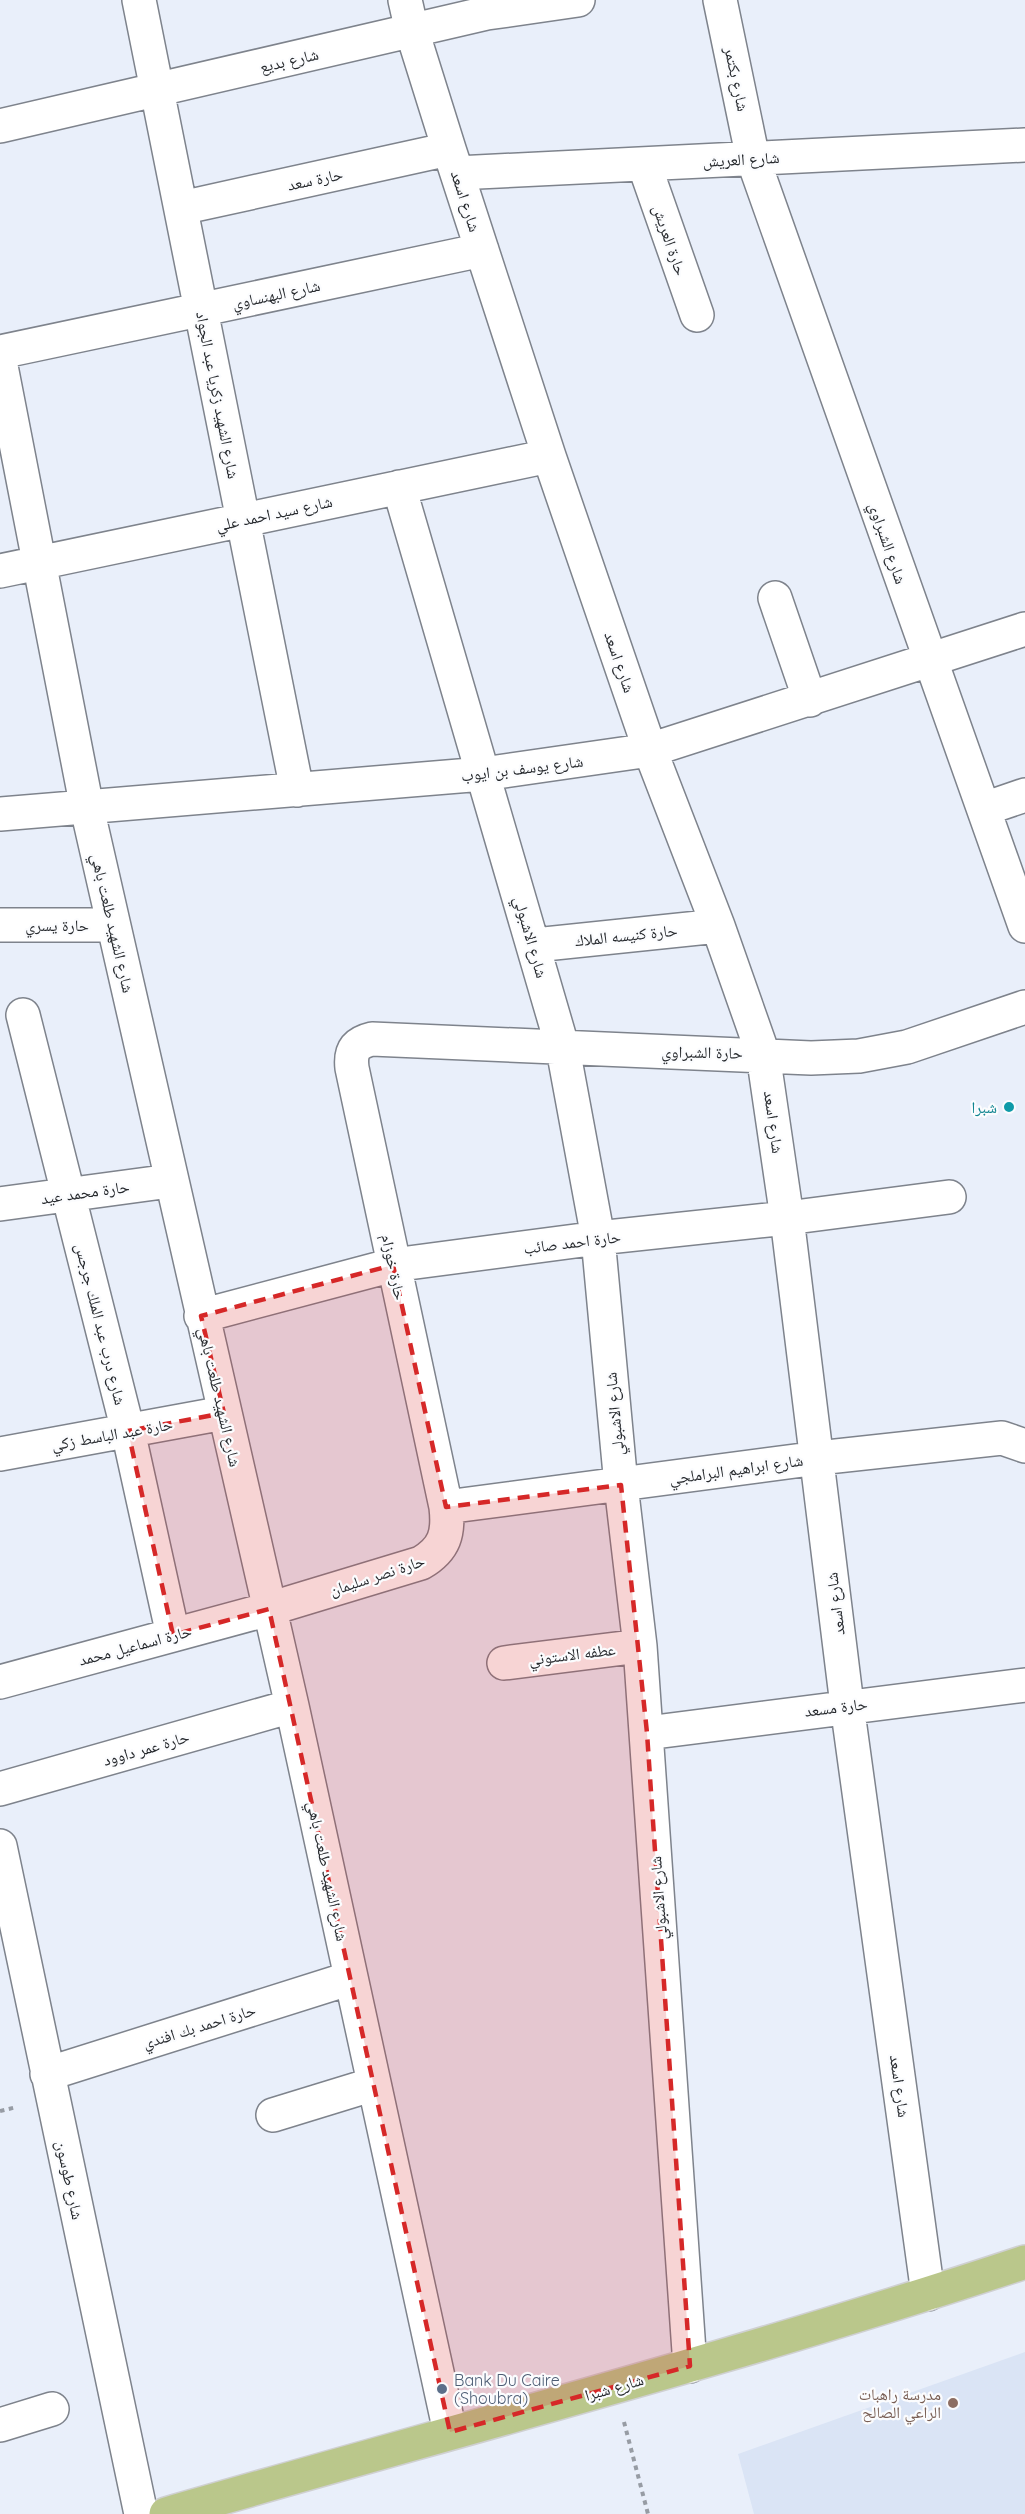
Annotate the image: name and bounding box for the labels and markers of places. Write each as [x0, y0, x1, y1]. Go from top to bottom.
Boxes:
place label: شبرا [972, 1097, 997, 1117]
marker: شبرا [1002, 1100, 1016, 1114]
place label: Bank Du Caire (Shoubra) [454, 2370, 560, 2408]
marker: Bank Du Caire (Shoubra) [435, 2382, 449, 2396]
place label: مدرسة راهبات الراعي الصالح [859, 2384, 941, 2425]
marker: مدرسة راهبات الراعي الصالح [946, 2396, 960, 2410]

